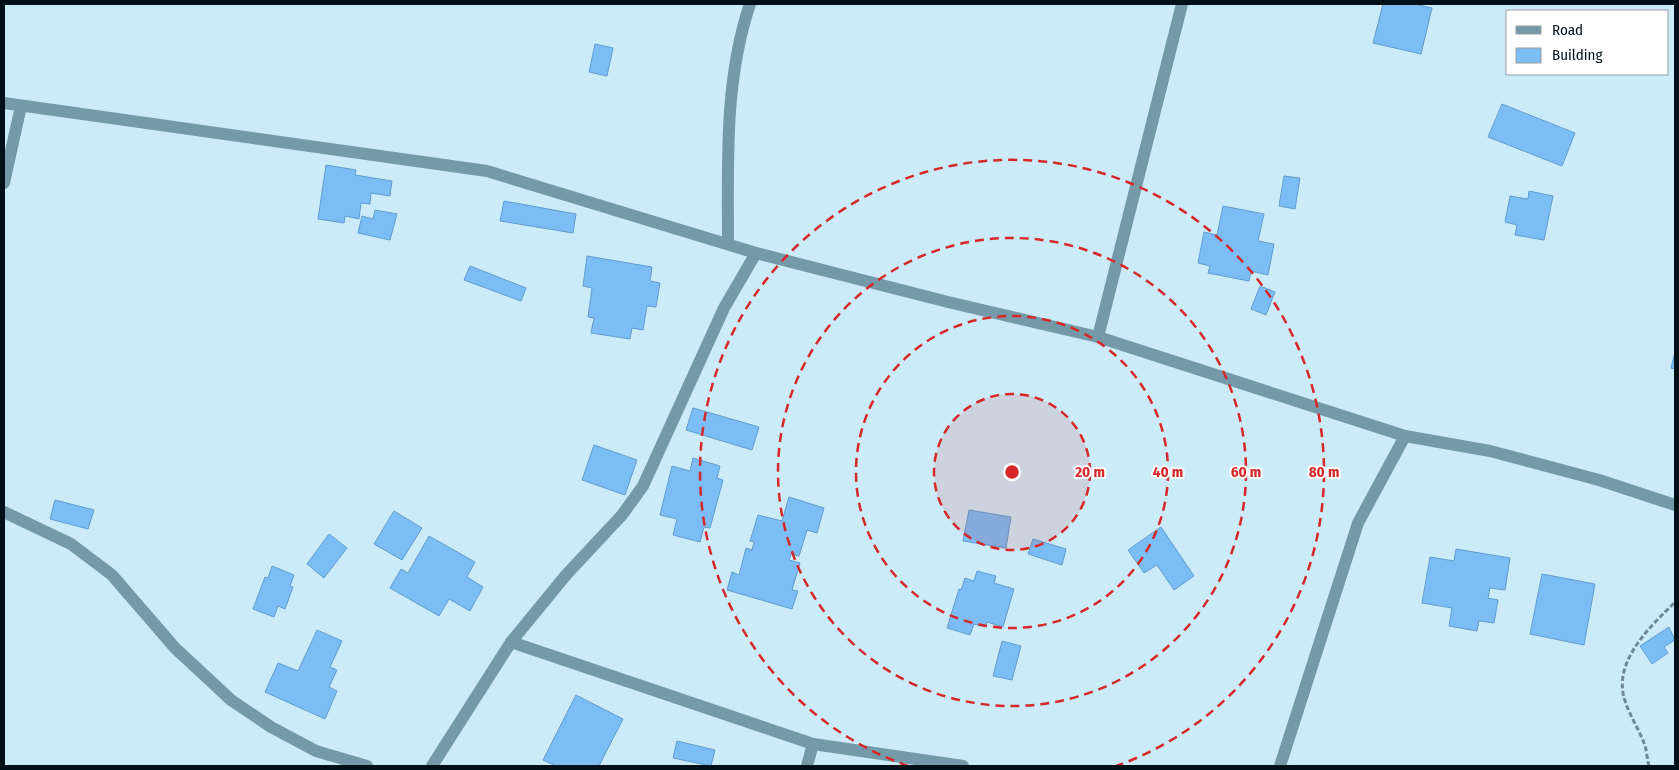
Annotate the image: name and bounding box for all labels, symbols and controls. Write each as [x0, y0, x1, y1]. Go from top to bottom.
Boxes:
legend [1506, 10, 1669, 75]
text: Road [1552, 21, 1583, 39]
text: Building [1552, 46, 1603, 64]
centre of rings [1003, 463, 1021, 481]
text: 20 m [1074, 463, 1105, 481]
text: 40 m [1153, 463, 1183, 481]
text: 60 m [1231, 463, 1261, 481]
text: 80 m [1309, 463, 1339, 481]

